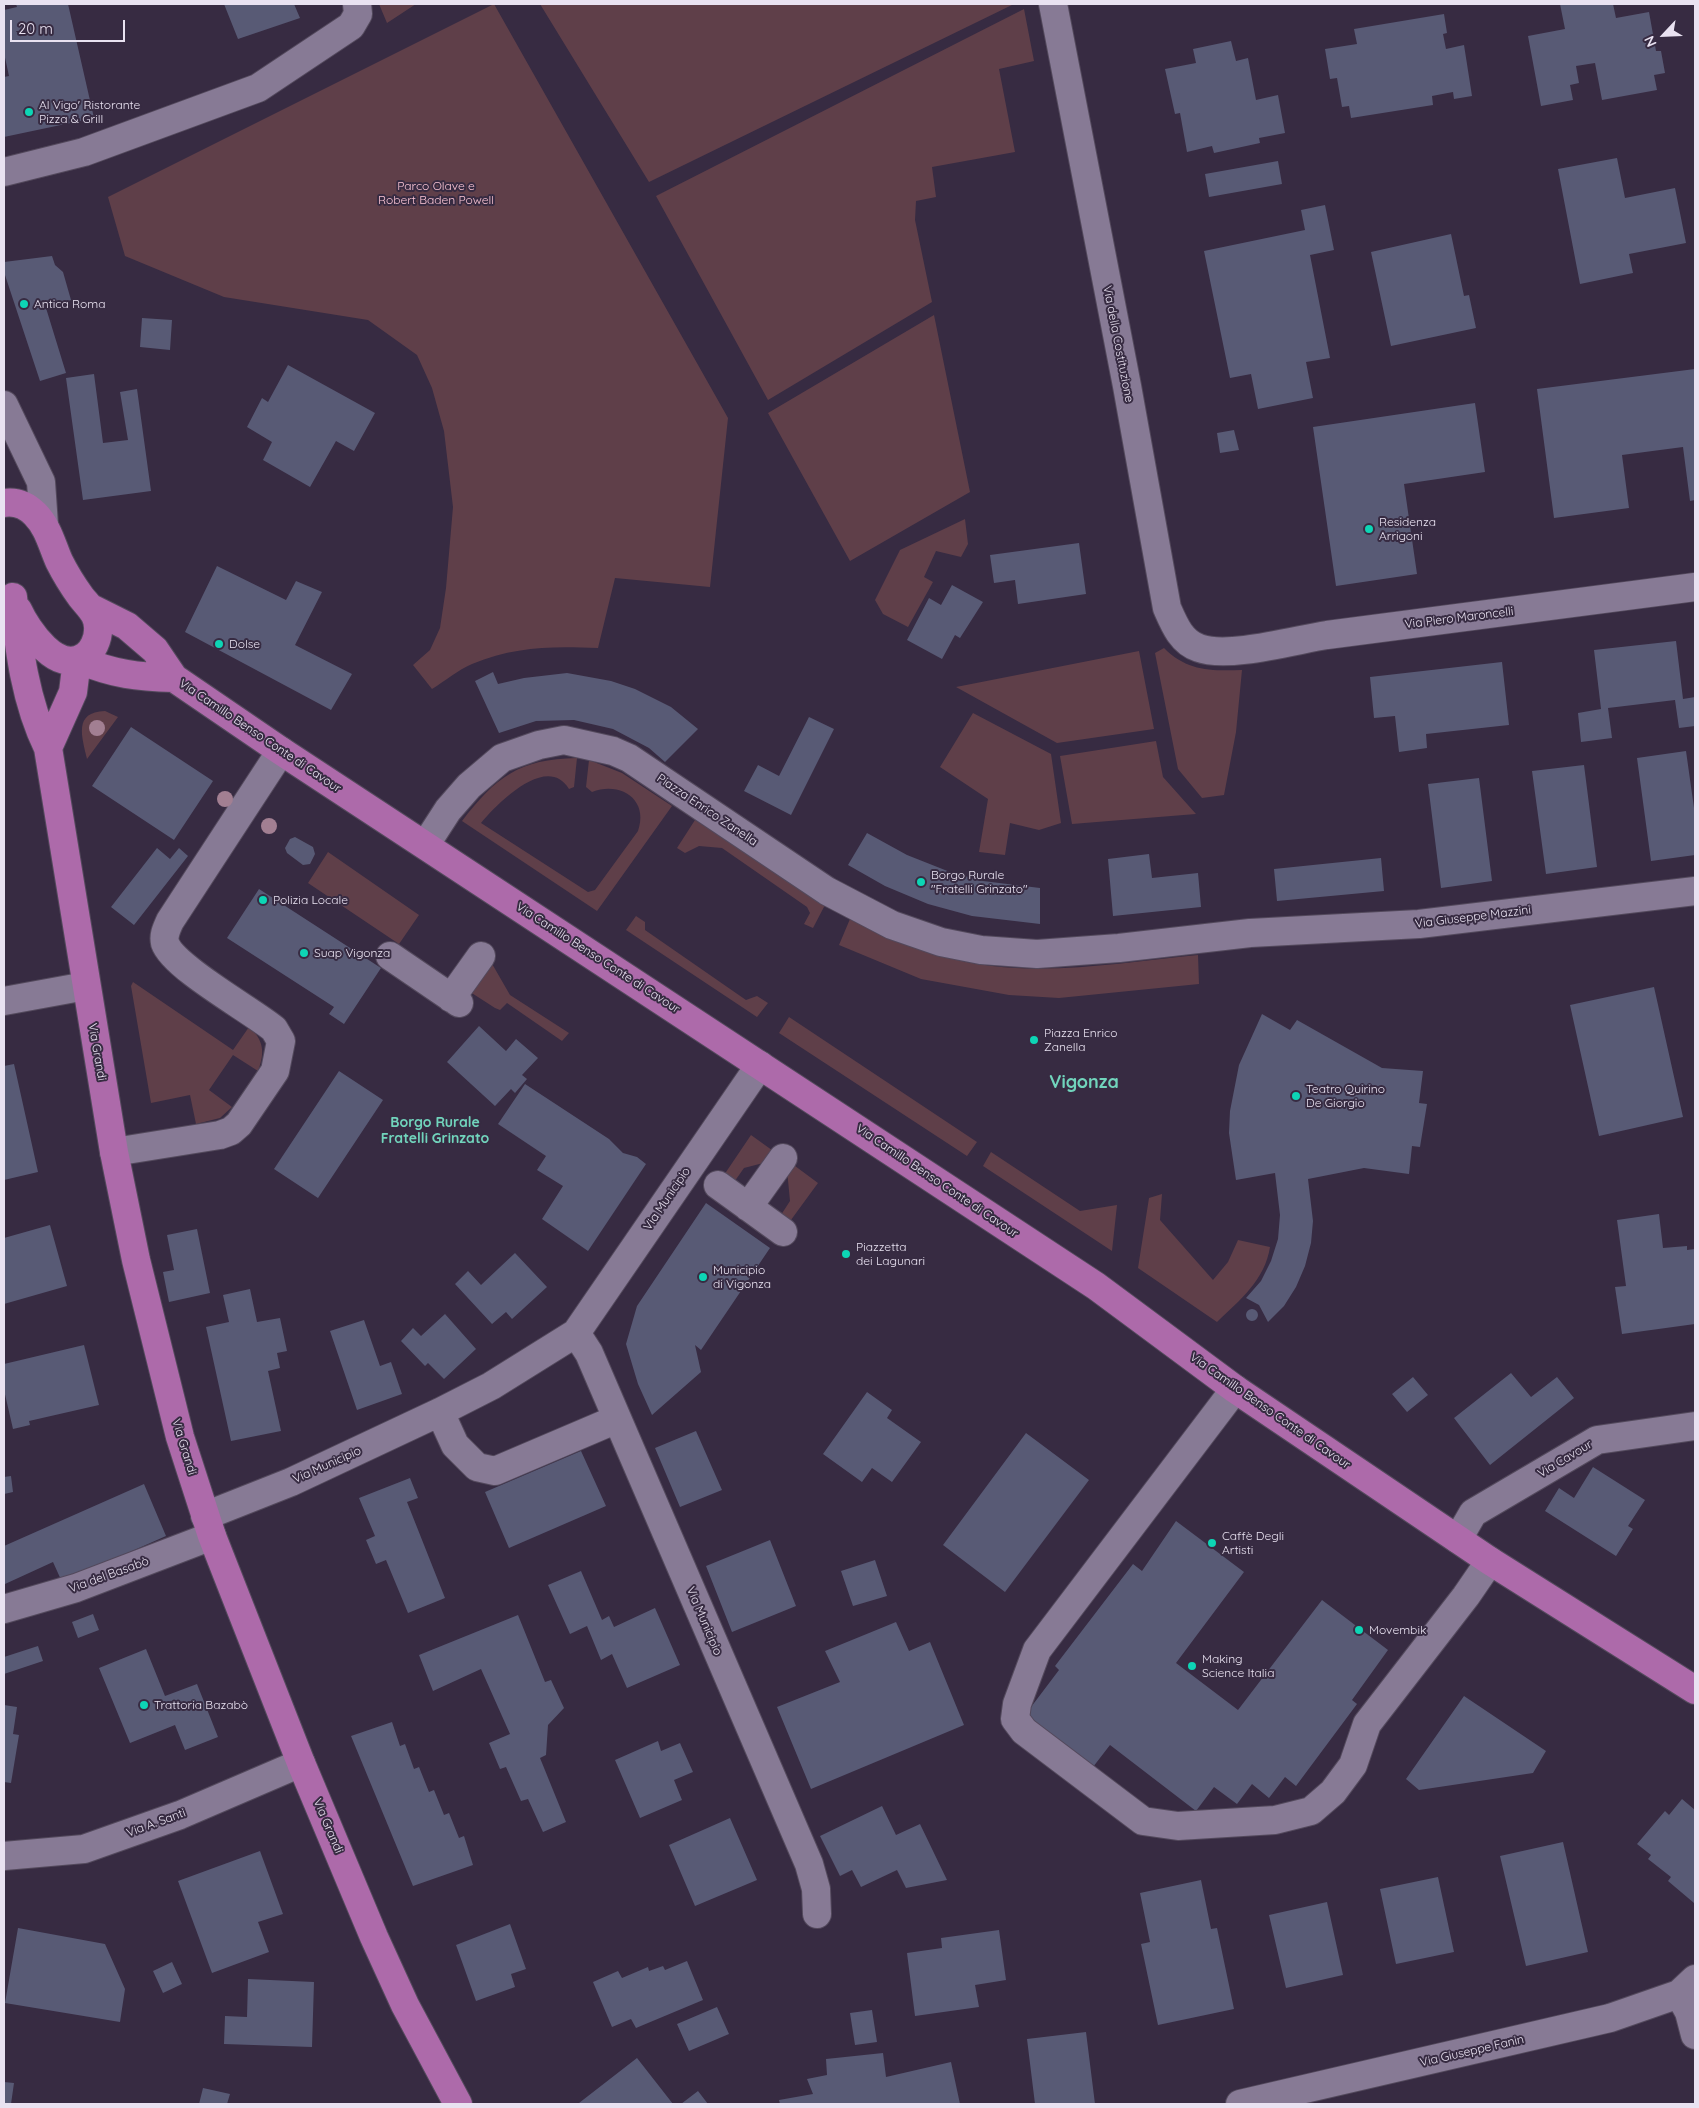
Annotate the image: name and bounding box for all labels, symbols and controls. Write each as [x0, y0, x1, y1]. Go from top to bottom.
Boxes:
scale bar [12, 10, 128, 42]
north arrow [1639, 10, 1689, 60]
text: 20 m [18, 19, 53, 38]
text: N [1640, 33, 1661, 50]
place label: Al Vigo' Ristorante Pizza & Grill [39, 98, 140, 126]
marker: Al Vigo' Ristorante Pizza & Grill [23, 106, 35, 118]
park label: Parco Olave e Robert Baden Powell [378, 179, 494, 207]
street label: Via della Costituzione [1100, 284, 1136, 404]
place label: Antica Roma [34, 297, 106, 311]
marker: Antica Roma [18, 298, 30, 310]
place label: Residenza Arrigoni [1379, 515, 1436, 543]
marker: Residenza Arrigoni [1363, 523, 1375, 535]
street label: Via Piero Maroncelli [1404, 604, 1514, 632]
place label: Dolse [229, 637, 260, 651]
marker: Dolse [213, 638, 225, 650]
street label: Via Camillo Benso Conte di Cavour [176, 676, 344, 796]
street label: Piazza Enrico Zanella [654, 771, 760, 849]
place label: Borgo Rurale "Fratelli Grinzato" [931, 868, 1028, 896]
marker: Borgo Rurale "Fratelli Grinzato" [915, 876, 927, 888]
place label: Polizia Locale [273, 893, 348, 907]
marker: Polizia Locale [257, 894, 269, 906]
street label: Via Camillo Benso Conte di Cavour [513, 900, 683, 1016]
street label: Via Giuseppe Mazzini [1414, 903, 1532, 931]
place label: Suap Vigonza [314, 946, 390, 960]
marker: Suap Vigonza [298, 947, 310, 959]
street label: Via Grandi [85, 1022, 109, 1082]
place label: Piazza Enrico Zanella [1044, 1026, 1117, 1054]
marker: Piazza Enrico Zanella [1028, 1034, 1040, 1046]
district label: Vigonza [1049, 1072, 1119, 1094]
place label: Teatro Quirino De Giorgio [1306, 1082, 1385, 1110]
marker: Teatro Quirino De Giorgio [1290, 1090, 1302, 1102]
district label: Borgo Rurale Fratelli Grinzato [381, 1115, 489, 1148]
street label: Via Camillo Benso Conte di Cavour [853, 1121, 1021, 1241]
street label: Via Municipio [641, 1165, 693, 1233]
place label: Piazzetta dei Lagunari [856, 1240, 925, 1268]
marker: Piazzetta dei Lagunari [840, 1248, 852, 1260]
place label: Municipio di Vigonza [713, 1263, 771, 1291]
marker: Municipio di Vigonza [697, 1271, 709, 1283]
street label: Via Camillo Benso Conte di Cavour [1187, 1350, 1353, 1472]
street label: Via Grandi [169, 1417, 199, 1477]
street label: Via Cavour [1535, 1437, 1595, 1481]
street label: Via Municipio [291, 1444, 363, 1486]
place label: Caffè Degli Artisti [1222, 1529, 1284, 1557]
marker: Caffè Degli Artisti [1206, 1537, 1218, 1549]
street label: Via del Basabò [67, 1554, 151, 1596]
street label: Via Municipio [683, 1584, 725, 1658]
place label: Movembik [1369, 1623, 1426, 1637]
marker: Movembik [1353, 1624, 1365, 1636]
place label: Making Science Italia [1202, 1652, 1274, 1680]
marker: Making Science Italia [1186, 1660, 1198, 1672]
place label: Trattoria Bazabò [154, 1698, 248, 1712]
marker: Trattoria Bazabò [138, 1699, 150, 1711]
street label: Via Grandi [310, 1797, 346, 1855]
street label: Via A. Santi [124, 1806, 188, 1840]
street label: Via Giuseppe Fanin [1419, 2032, 1525, 2070]

